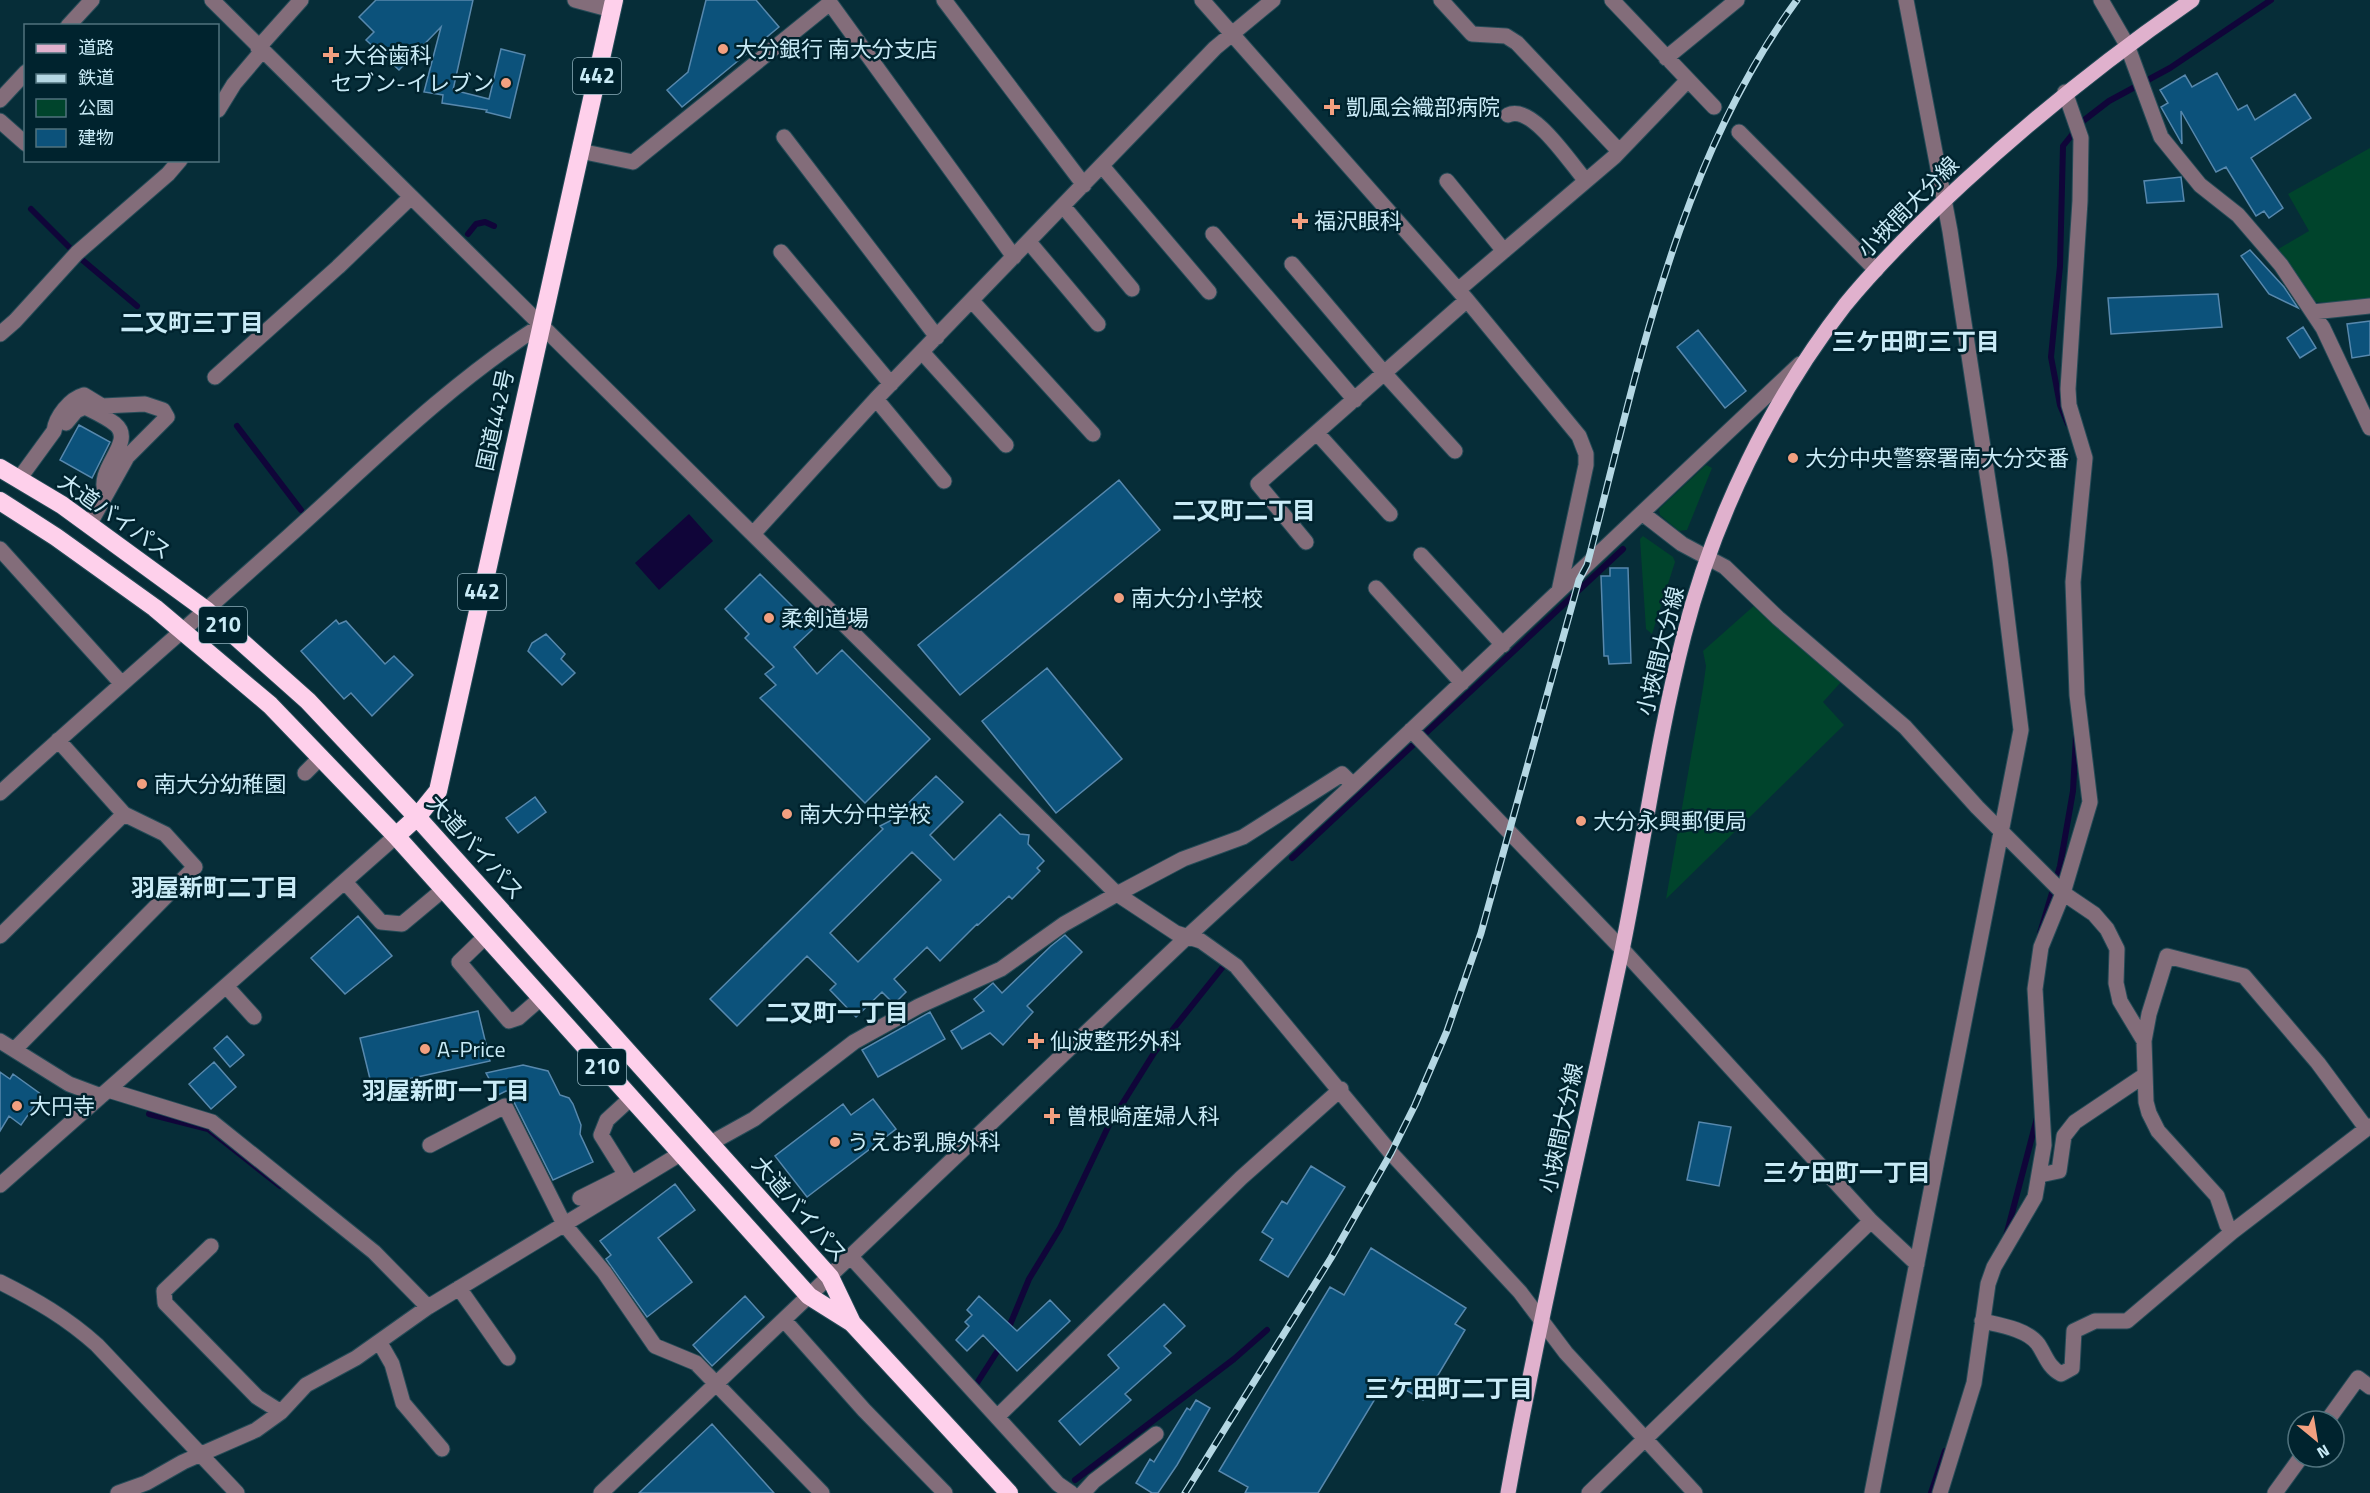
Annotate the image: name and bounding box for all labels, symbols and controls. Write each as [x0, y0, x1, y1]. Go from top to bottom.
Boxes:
legend [24, 24, 219, 162]
place label: 大分銀行 南大分支店 [735, 32, 938, 66]
text: 道路 [78, 34, 114, 61]
place label: 大谷歯科 [344, 38, 432, 72]
marker: 大分銀行 南大分支店 [716, 42, 730, 56]
marker: 大谷歯科 [322, 46, 340, 64]
road number: 442 [573, 58, 621, 94]
text: 鉄道 [78, 64, 114, 91]
place label: セブン-イレブン [330, 66, 494, 100]
marker: セブン-イレブン [499, 76, 513, 90]
place label: 凱風会織部病院 [1346, 90, 1500, 124]
text: 公園 [78, 94, 114, 121]
marker: 凱風会織部病院 [1323, 98, 1341, 116]
text: 建物 [78, 124, 114, 151]
street label: 小挾間大分線 [1849, 148, 1967, 266]
place label: 福沢眼科 [1314, 204, 1402, 238]
marker: 福沢眼科 [1291, 212, 1309, 230]
district label: 二又町三丁目 [120, 304, 264, 340]
district label: 三ケ田町三丁目 [1832, 323, 2000, 359]
street label: 国道442号 [468, 366, 522, 474]
place label: 大分中央警察署南大分交番 [1805, 441, 2069, 475]
marker: 大分中央警察署南大分交番 [1786, 451, 1800, 465]
street label: 大道バイパス [51, 464, 179, 568]
district label: 二又町二丁目 [1172, 492, 1316, 528]
road number: 442 [458, 574, 506, 610]
place label: 南大分小学校 [1131, 581, 1263, 615]
street label: 小挾間大分線 [1628, 583, 1692, 719]
marker: 南大分小学校 [1112, 591, 1126, 605]
place label: 柔剣道場 [781, 601, 869, 635]
road number: 210 [199, 607, 247, 643]
marker: 柔剣道場 [762, 611, 776, 625]
place label: 南大分幼稚園 [154, 767, 286, 801]
marker: 南大分幼稚園 [135, 777, 149, 791]
street label: 大道バイパス [419, 787, 533, 907]
place label: 南大分中学校 [799, 797, 931, 831]
place label: 大分永興郵便局 [1593, 804, 1747, 838]
marker: 南大分中学校 [780, 807, 794, 821]
marker: 大分永興郵便局 [1574, 814, 1588, 828]
district label: 羽屋新町二丁目 [131, 869, 299, 905]
district label: 二又町一丁目 [765, 994, 909, 1030]
place label: 仙波整形外科 [1050, 1024, 1182, 1058]
place label: A-Price [437, 1032, 506, 1066]
marker: 仙波整形外科 [1027, 1032, 1045, 1050]
marker: A-Price [418, 1042, 432, 1056]
road number: 210 [578, 1049, 626, 1085]
street label: 小挾間大分線 [1531, 1060, 1591, 1196]
district label: 羽屋新町一丁目 [362, 1072, 530, 1108]
place label: 大円寺 [29, 1089, 95, 1123]
marker: 大円寺 [10, 1099, 24, 1113]
place label: 曽根崎産婦人科 [1066, 1099, 1220, 1133]
marker: 曽根崎産婦人科 [1043, 1107, 1061, 1125]
place label: うえお乳腺外科 [847, 1125, 1001, 1159]
marker: うえお乳腺外科 [828, 1135, 842, 1149]
street label: 大道バイパス [744, 1148, 856, 1270]
district label: 三ケ田町一丁目 [1763, 1154, 1931, 1190]
district label: 三ケ田町二丁目 [1365, 1370, 1533, 1406]
north arrow [2286, 1409, 2346, 1469]
text: N [2313, 1439, 2334, 1465]

